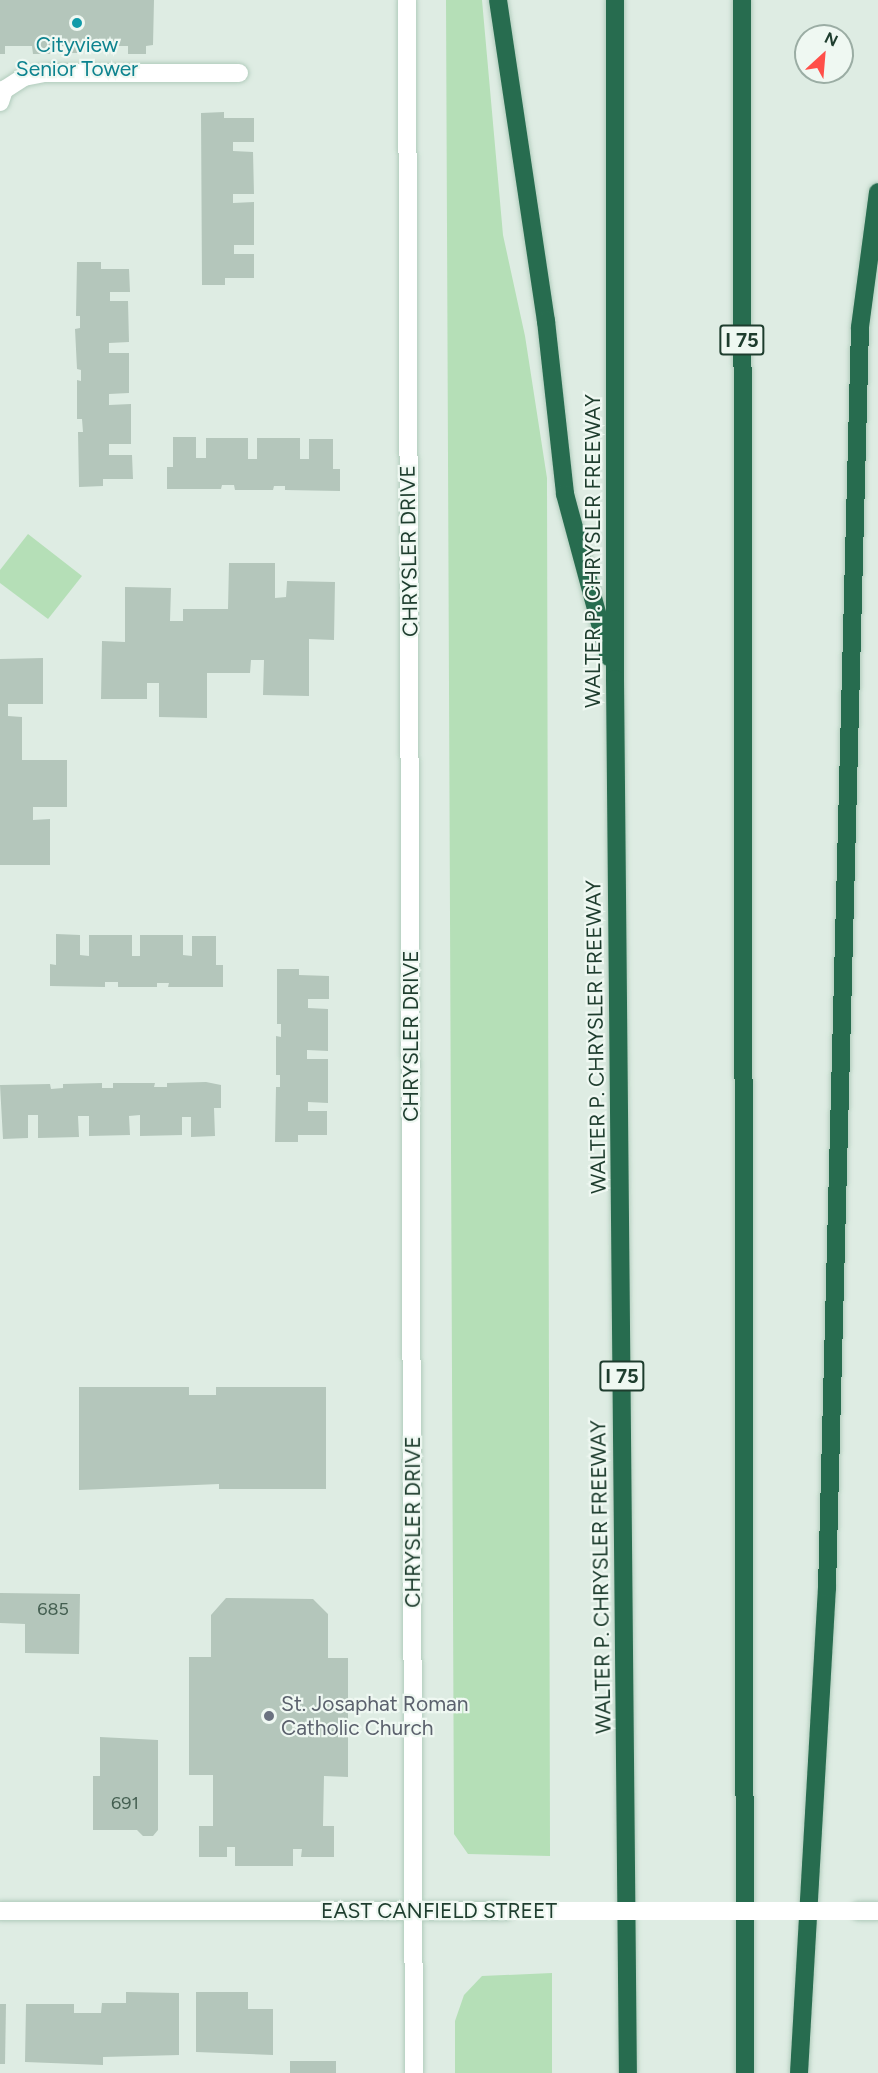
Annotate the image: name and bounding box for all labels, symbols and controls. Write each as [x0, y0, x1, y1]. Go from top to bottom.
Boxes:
marker: Cityview Senior Tower [70, 16, 84, 30]
north arrow [794, 24, 854, 84]
text: N [822, 28, 841, 50]
place label: Cityview Senior Tower [16, 32, 138, 82]
road number: I 75 [718, 323, 766, 357]
street label: WALTER P. CHRYSLER FREEWAY [580, 394, 606, 708]
street label: CHRYSLER DRIVE [395, 465, 423, 637]
street label: WALTER P. CHRYSLER FREEWAY [581, 880, 611, 1194]
street label: CHRYSLER DRIVE [398, 950, 424, 1122]
road number: I 75 [598, 1359, 646, 1393]
street label: WALTER P. CHRYSLER FREEWAY [586, 1420, 616, 1734]
street label: CHRYSLER DRIVE [400, 1436, 426, 1608]
house number: 685 [37, 1598, 69, 1620]
place label: St. Josaphat Roman Catholic Church [281, 1691, 468, 1741]
marker: St. Josaphat Roman Catholic Church [262, 1709, 276, 1723]
house number: 691 [111, 1792, 139, 1814]
street label: EAST CANFIELD STREET [321, 1898, 557, 1924]

